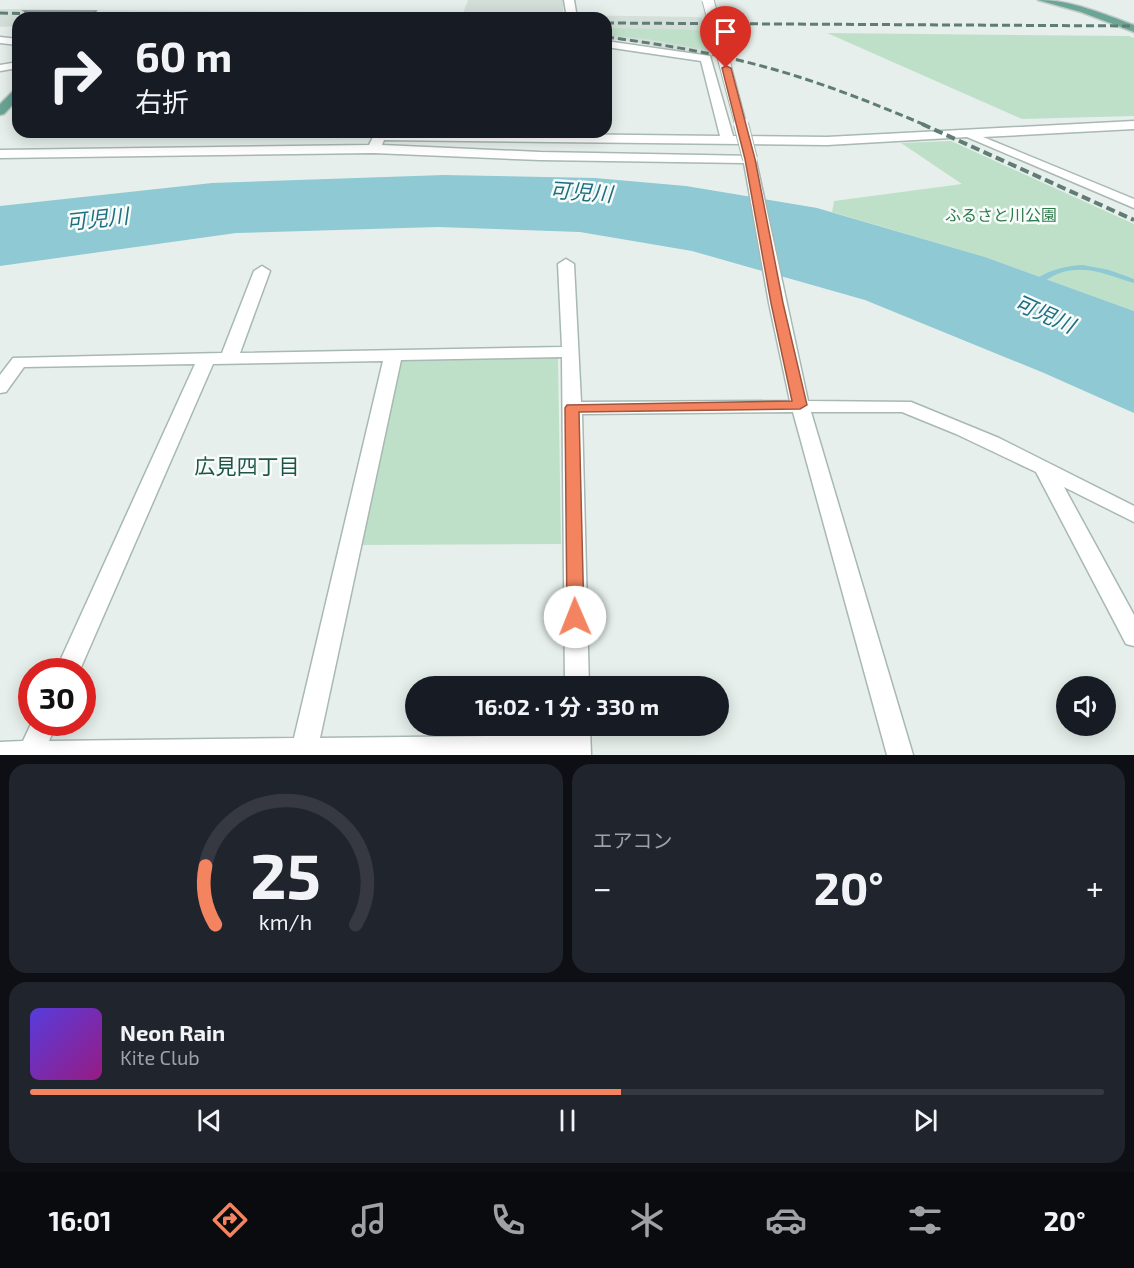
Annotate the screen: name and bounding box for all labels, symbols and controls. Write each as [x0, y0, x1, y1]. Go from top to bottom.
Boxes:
pin [700, 6, 751, 68]
icon: arrive [709, 15, 742, 48]
text: 60 m [135, 30, 232, 80]
icon: right [36, 36, 114, 114]
text: 右折 [135, 85, 189, 117]
water label: 可児川 [549, 176, 615, 206]
water label: 可児川 [64, 202, 132, 234]
park label: ふるさと川公園 [945, 205, 1057, 224]
water label: 可児川 [1011, 289, 1081, 338]
district label: 広見四丁目 [195, 453, 300, 478]
position arrow [543, 585, 607, 649]
speed limit sign: 30 [18, 658, 96, 736]
map controls [1056, 676, 1116, 736]
button: sound [1056, 676, 1116, 736]
text: 16:02 · 1 分 · 330 m [475, 693, 659, 719]
text: エアコン [593, 828, 673, 852]
text: 25 [250, 837, 321, 912]
text: 20° [814, 860, 884, 914]
text: − [593, 867, 612, 907]
text: + [1086, 867, 1104, 907]
text: km/h [259, 910, 312, 935]
text: Neon Rain [120, 1019, 225, 1045]
text: Kite Club [120, 1045, 200, 1069]
icon: previous [193, 1104, 226, 1137]
icon: pause [551, 1104, 584, 1137]
icon: next [909, 1104, 942, 1137]
icon: directions [209, 1199, 251, 1241]
icon: music [348, 1199, 390, 1241]
icon: phone [487, 1199, 529, 1241]
icon: climate [626, 1199, 668, 1241]
icon: car [765, 1199, 807, 1241]
icon: filters [904, 1199, 946, 1241]
text: 16:01 [49, 1204, 112, 1236]
text: 20° [1043, 1204, 1085, 1236]

